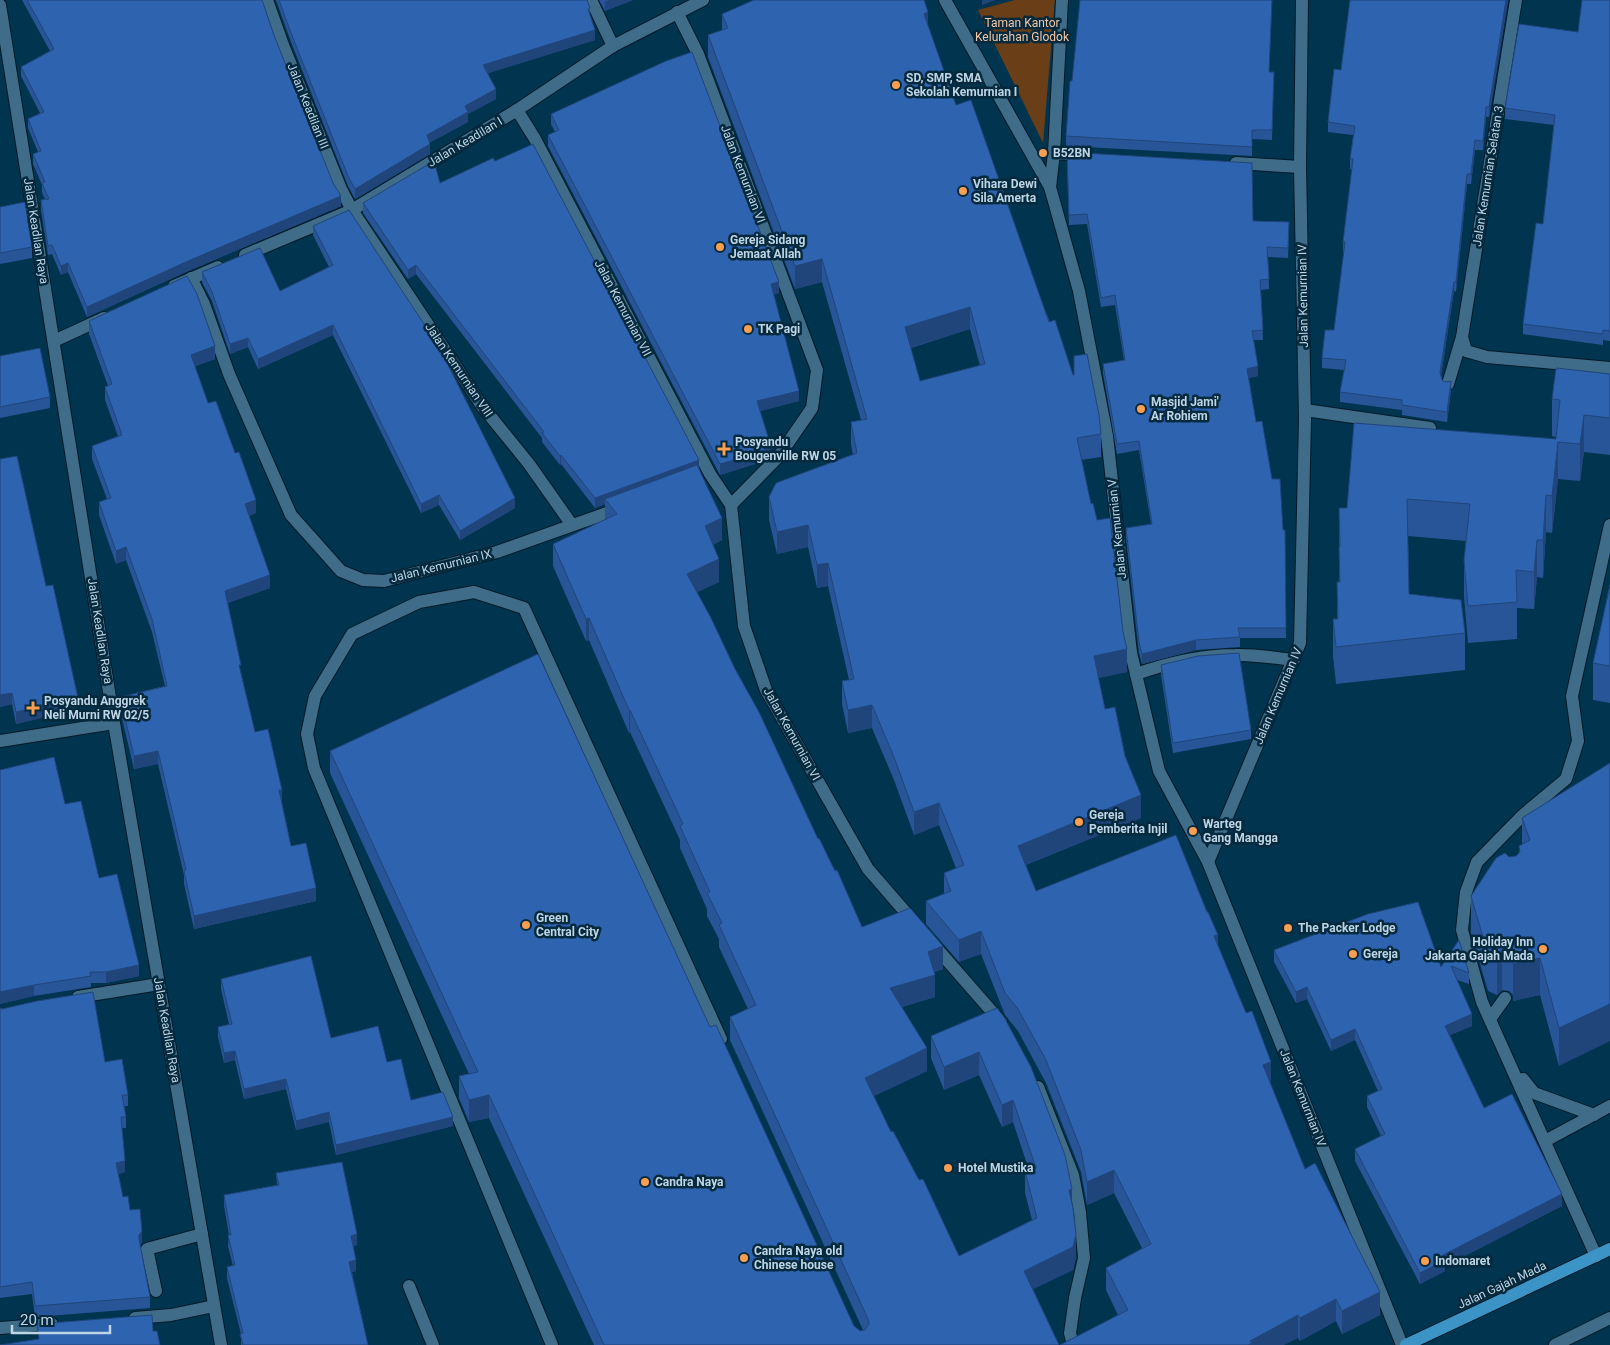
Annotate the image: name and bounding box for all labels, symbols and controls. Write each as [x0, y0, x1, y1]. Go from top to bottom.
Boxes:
park label: Taman Kantor Kelurahan Glodok [975, 16, 1070, 44]
street label: Jalan Keadilan III [284, 61, 332, 151]
place label: SD, SMP, SMA Sekolah Kemurnian I [906, 71, 1017, 99]
marker: SD, SMP, SMA Sekolah Kemurnian I [890, 79, 902, 91]
street label: Jalan Kemurnian Selatan 3 [1470, 105, 1506, 247]
street label: Jalan Keadilan I [425, 114, 505, 170]
street label: Jalan Kemurnian VI [718, 123, 768, 225]
place label: B52BN [1053, 146, 1091, 160]
marker: B52BN [1037, 147, 1049, 159]
street label: Jalan Keadilan Raya [21, 177, 51, 285]
place label: Vihara Dewi Sila Amerta [973, 177, 1037, 205]
marker: Vihara Dewi Sila Amerta [957, 185, 969, 197]
place label: Gereja Sidang Jemaat Allah [730, 233, 805, 261]
marker: Gereja Sidang Jemaat Allah [714, 241, 726, 253]
street label: Jalan Kemurnian IV [1295, 244, 1311, 348]
street label: Jalan Kemurnian VII [592, 257, 654, 359]
street label: Jalan Kemurnian VIII [422, 320, 496, 420]
place label: TK Pagi [758, 322, 800, 336]
marker: TK Pagi [742, 323, 754, 335]
place label: Masjid Jami' Ar Rohiem [1151, 395, 1219, 423]
marker: Masjid Jami' Ar Rohiem [1135, 403, 1147, 415]
place label: Posyandu Bougenville RW 05 [735, 435, 836, 463]
marker: Posyandu Bougenville RW 05 [717, 442, 731, 456]
street label: Jalan Kemurnian V [1105, 478, 1129, 580]
street label: Jalan Kemurnian IX [389, 547, 493, 585]
street label: Jalan Keadilan Raya [85, 577, 115, 685]
street label: Jalan Kemurnian IV [1251, 645, 1305, 746]
street label: Jalan Kemurnian VI [761, 685, 823, 783]
place label: Posyandu Anggrek Neli Murni RW 02/5 [44, 694, 149, 722]
marker: Posyandu Anggrek Neli Murni RW 02/5 [26, 701, 40, 715]
place label: Gereja Pemberita Injil [1089, 808, 1168, 836]
marker: Gereja Pemberita Injil [1073, 816, 1085, 828]
place label: Warteg Gang Mangga [1203, 817, 1279, 845]
marker: Warteg Gang Mangga [1187, 825, 1199, 837]
place label: Green Central City [536, 911, 600, 939]
marker: Green Central City [520, 919, 532, 931]
place label: The Packer Lodge [1298, 921, 1396, 935]
marker: The Packer Lodge [1282, 922, 1294, 934]
place label: Holiday Inn Jakarta Gajah Mada [1425, 935, 1534, 963]
marker: Holiday Inn Jakarta Gajah Mada [1537, 943, 1549, 955]
place label: Gereja [1363, 947, 1399, 961]
marker: Gereja [1347, 948, 1359, 960]
street label: Jalan Keadilan Raya [151, 976, 183, 1084]
street label: Jalan Kemurnian IV [1277, 1047, 1329, 1149]
place label: Hotel Mustika [958, 1161, 1034, 1175]
marker: Hotel Mustika [942, 1162, 954, 1174]
place label: Candra Naya [655, 1175, 724, 1189]
marker: Candra Naya [639, 1176, 651, 1188]
place label: Candra Naya old Chinese house [754, 1244, 842, 1272]
marker: Candra Naya old Chinese house [738, 1252, 750, 1264]
place label: Indomaret [1435, 1254, 1490, 1268]
marker: Indomaret [1419, 1255, 1431, 1267]
street label: Jalan Gajah Mada [1455, 1258, 1549, 1312]
scale bar [12, 1302, 110, 1334]
text: 20 m [20, 1311, 54, 1329]

